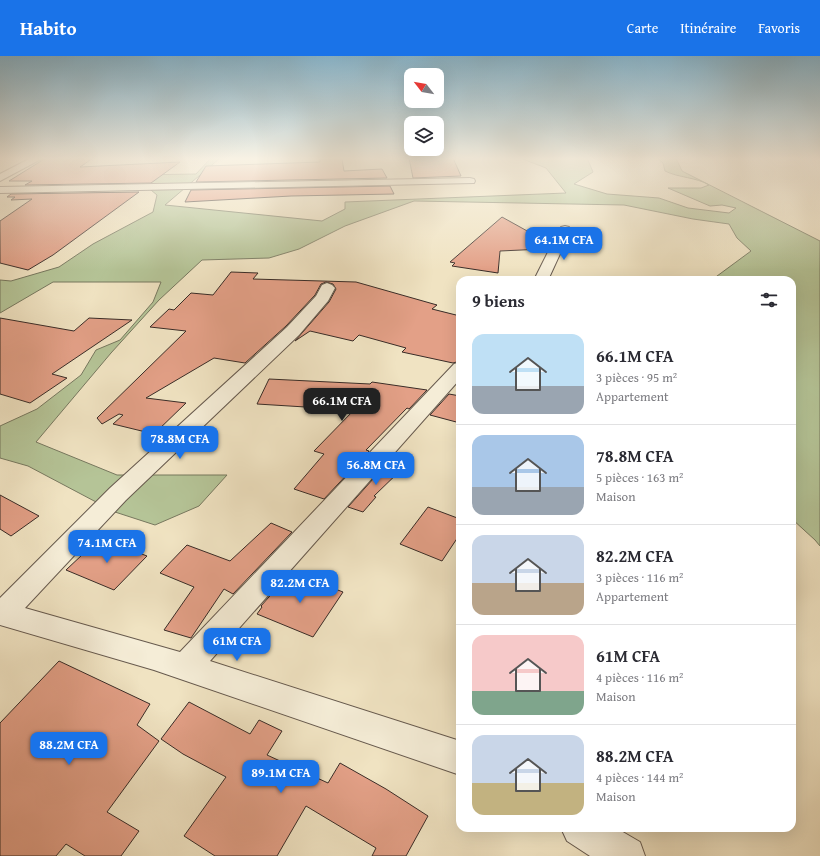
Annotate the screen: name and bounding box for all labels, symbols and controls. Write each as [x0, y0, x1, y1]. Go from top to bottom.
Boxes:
text: Habito [20, 14, 77, 42]
text: Carte [627, 18, 658, 38]
text: Itinéraire [680, 18, 736, 38]
text: Favoris [758, 18, 800, 38]
north arrow [404, 68, 444, 108]
map controls [404, 68, 444, 156]
button: layers [404, 116, 444, 156]
pin: 64.1M CFA [518, 227, 610, 261]
text: 64.1M CFA [534, 230, 594, 249]
text: 9 biens [472, 288, 525, 313]
icon: filters [758, 289, 780, 311]
text: 66.1M CFA [596, 343, 674, 368]
icon: home [504, 350, 552, 398]
text: 3 pièces · 95 m² [596, 368, 677, 387]
text: Appartement [596, 387, 669, 406]
pin: 66.1M CFA [296, 388, 388, 422]
text: 66.1M CFA [312, 391, 372, 410]
pin: 78.8M CFA [134, 426, 226, 460]
text: 78.8M CFA [150, 429, 210, 448]
text: 78.8M CFA [596, 443, 674, 468]
icon: home [504, 451, 552, 499]
pin: 56.8M CFA [330, 452, 422, 486]
text: 56.8M CFA [346, 455, 406, 474]
text: 5 pièces · 163 m² [596, 468, 683, 487]
text: Maison [596, 487, 636, 506]
pin: 74.1M CFA [61, 530, 153, 564]
text: 74.1M CFA [77, 533, 137, 552]
text: 82.2M CFA [596, 543, 674, 568]
icon: home [504, 551, 552, 599]
text: 3 pièces · 116 m² [596, 568, 683, 587]
pin: 82.2M CFA [254, 570, 346, 604]
text: 82.2M CFA [270, 573, 330, 592]
text: Appartement [596, 587, 669, 606]
pin: 61M CFA [200, 628, 274, 662]
text: 61M CFA [213, 631, 261, 650]
text: 61M CFA [596, 643, 660, 668]
icon: home [504, 651, 552, 699]
text: 4 pièces · 116 m² [596, 668, 683, 687]
text: Maison [596, 687, 636, 706]
pin: 88.2M CFA [23, 732, 115, 766]
text: 88.2M CFA [39, 735, 99, 754]
text: 88.2M CFA [596, 743, 674, 768]
icon: home [504, 751, 552, 799]
pin: 89.1M CFA [235, 760, 327, 794]
text: 89.1M CFA [251, 763, 311, 782]
text: 4 pièces · 144 m² [596, 768, 683, 787]
text: Maison [596, 787, 636, 806]

